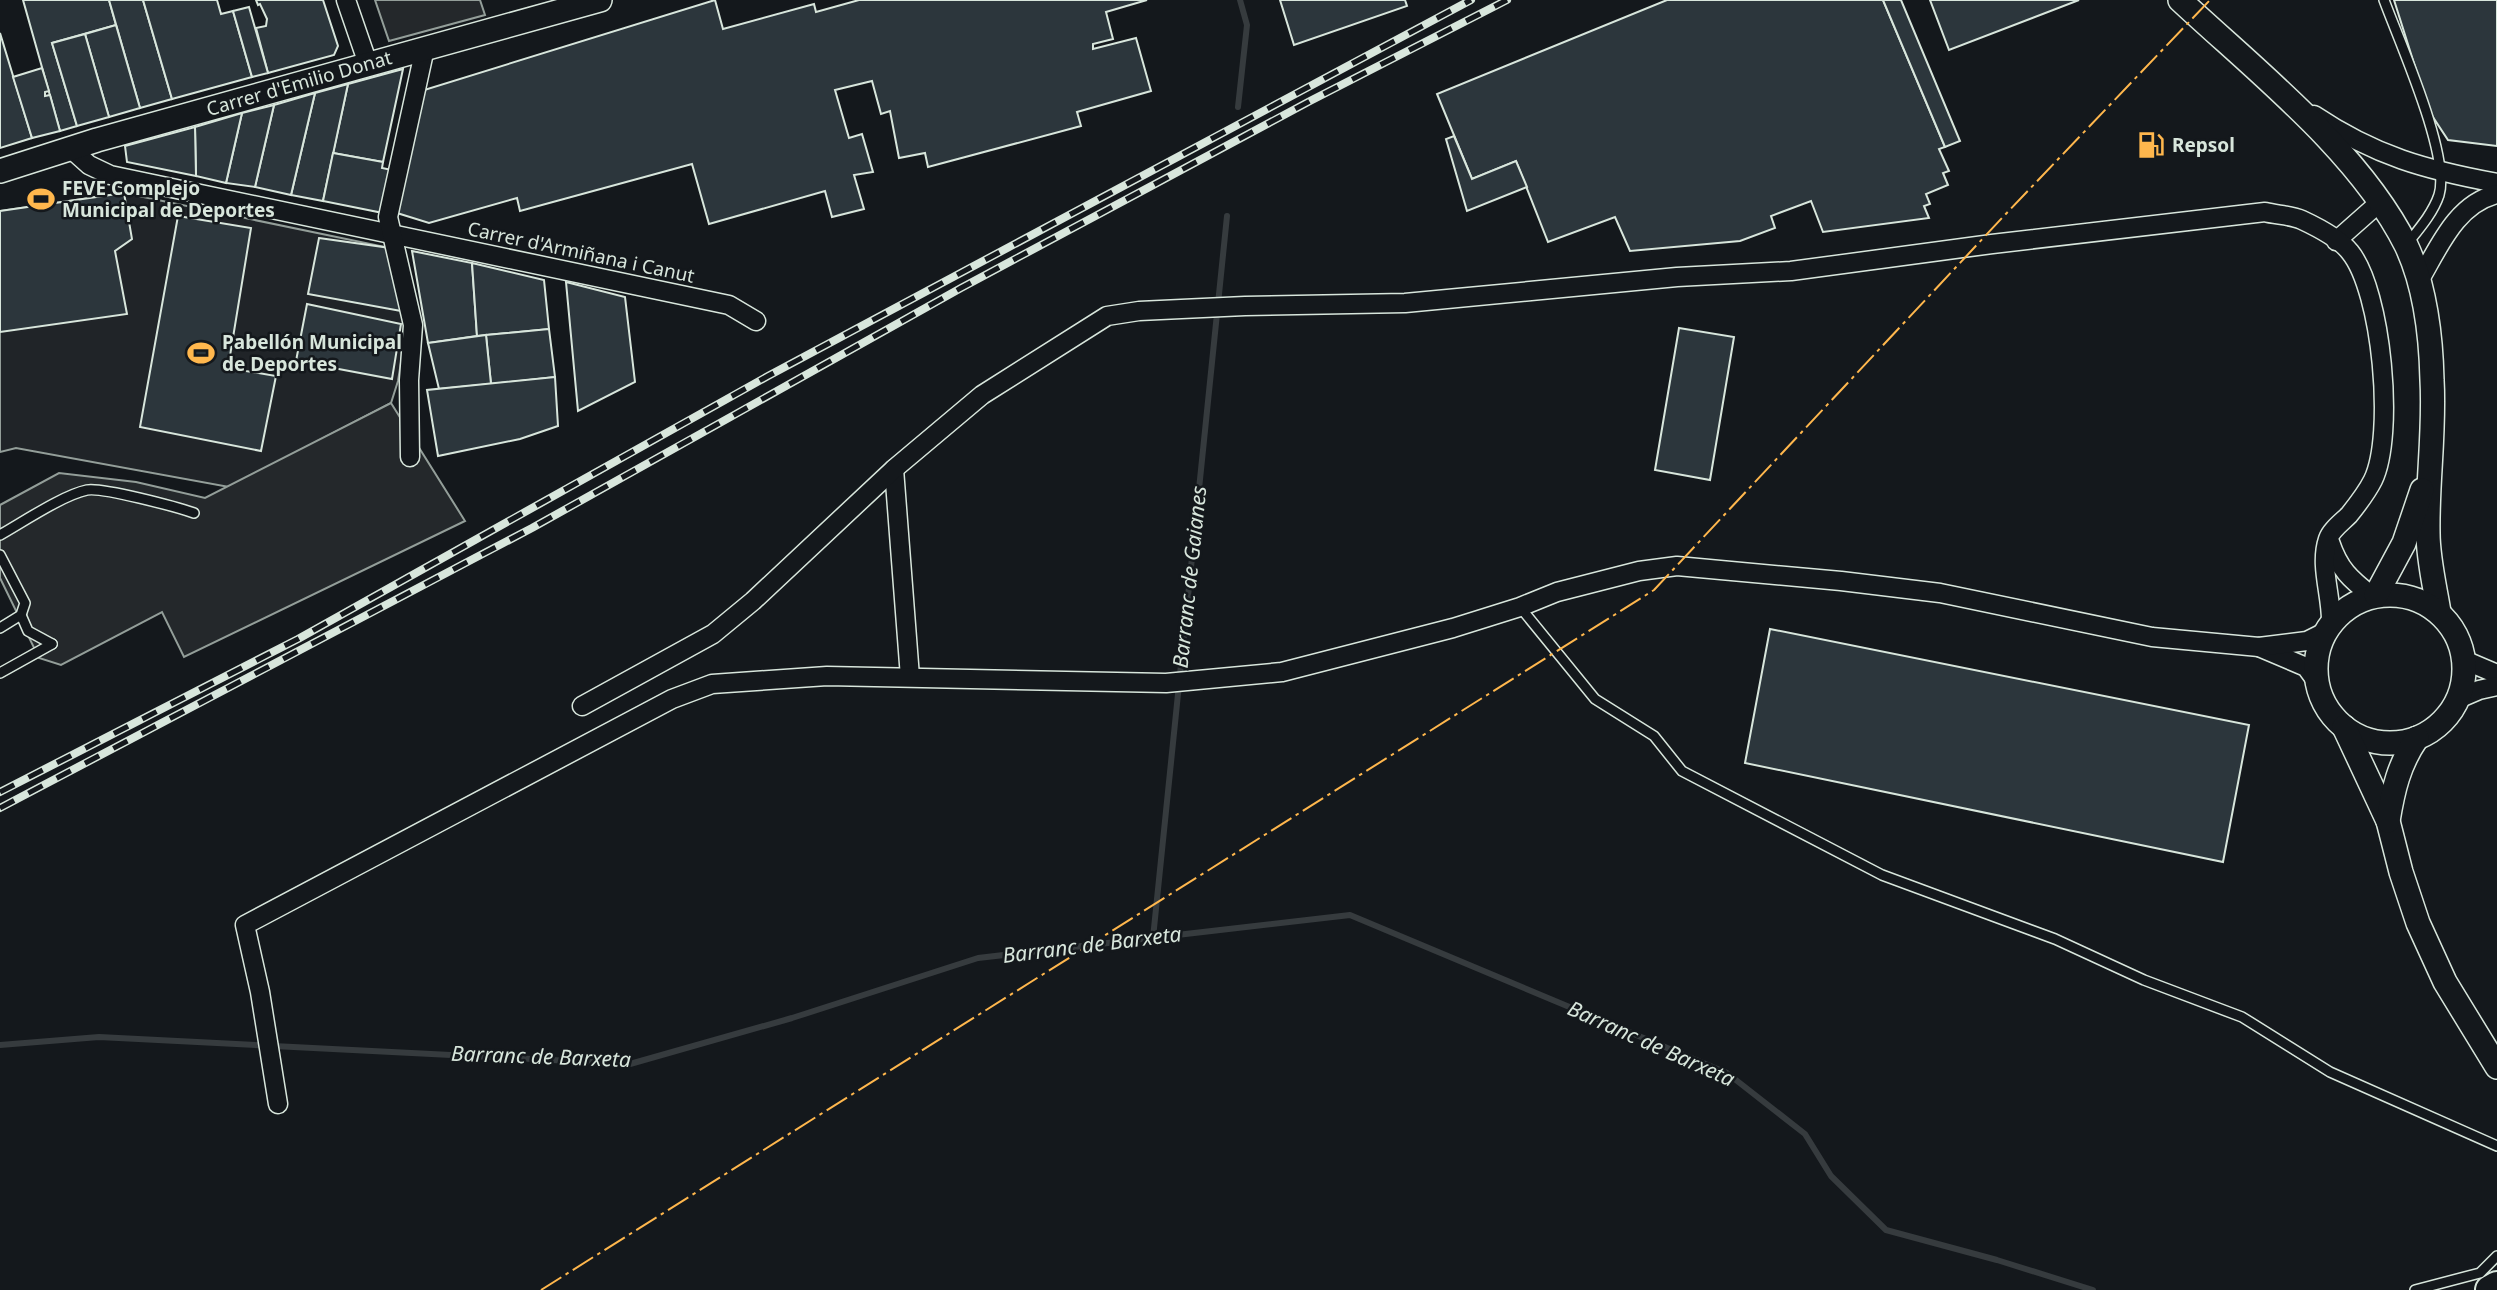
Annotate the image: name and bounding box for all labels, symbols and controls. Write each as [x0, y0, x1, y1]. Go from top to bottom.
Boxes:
street label: Carrer d'Emilio Donat [203, 44, 395, 122]
fuel station icon: Repsol [2136, 130, 2166, 160]
place label: Repsol [2172, 132, 2235, 158]
place label: FEVE Complejo Municipal de Deportes [62, 175, 275, 223]
sports icon: FEVE Complejo Municipal de Deportes [26, 184, 56, 214]
street label: Carrer d'Armiñana i Canut [465, 215, 697, 289]
place label: Pabellón Municipal de Deportes [222, 329, 402, 377]
sports icon: Pabellón Municipal de Deportes [186, 338, 216, 368]
water label: Barranc de Gaianes [1166, 484, 1213, 669]
water label: Barranc de Barxeta [1001, 919, 1183, 969]
water label: Barranc de Barxeta [1564, 994, 1739, 1093]
water label: Barranc de Barxeta [451, 1039, 632, 1073]

